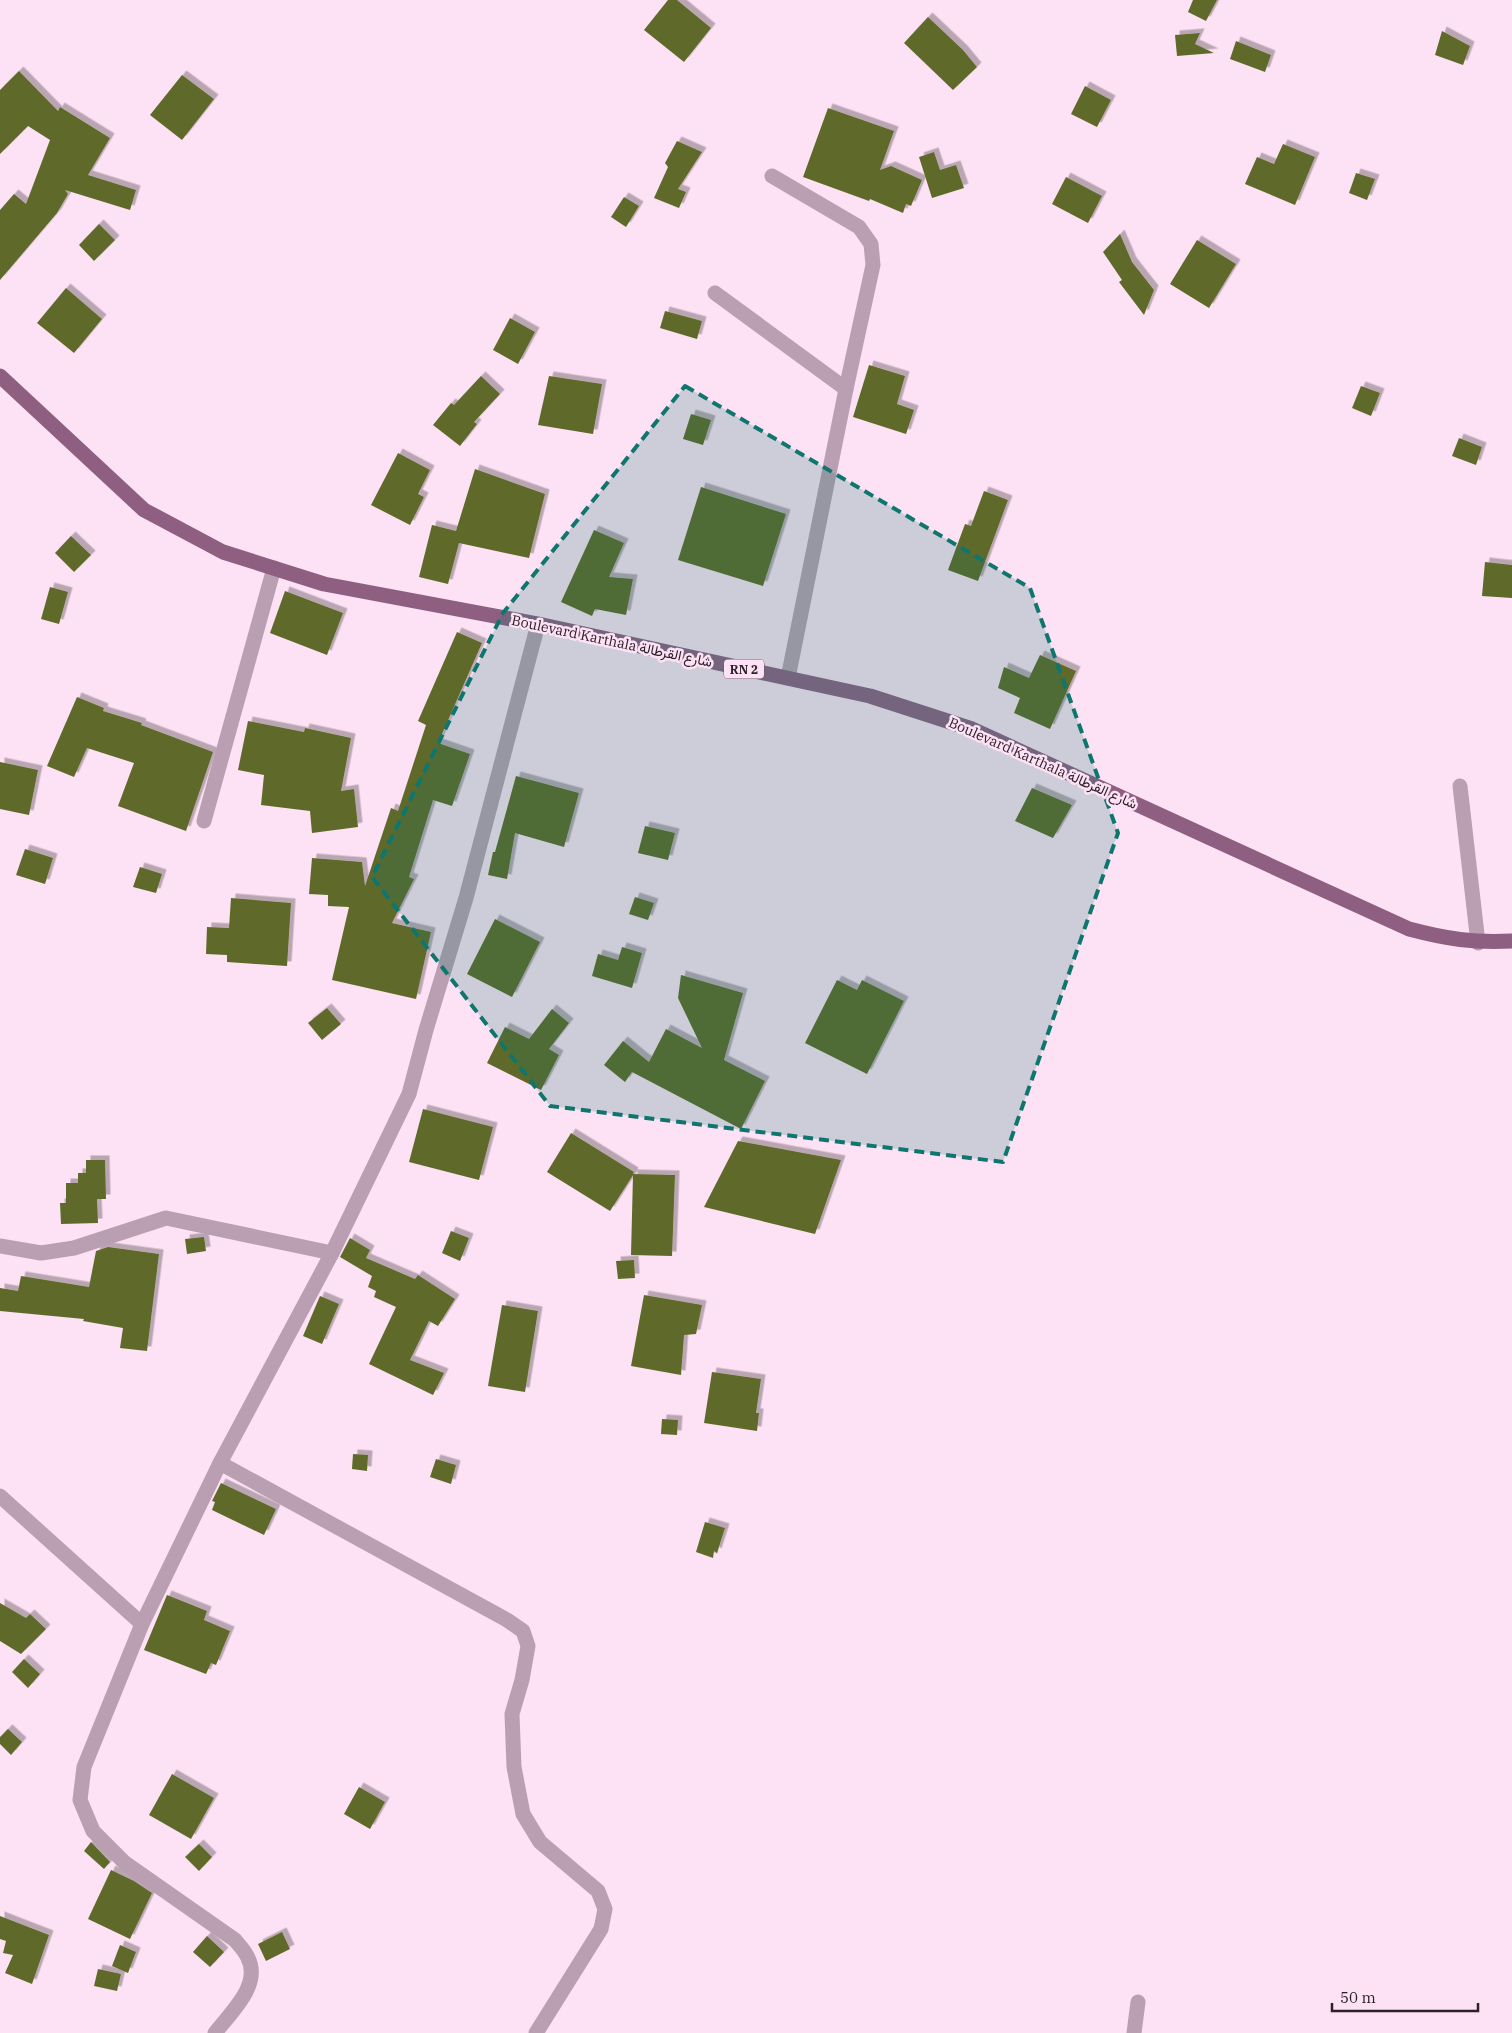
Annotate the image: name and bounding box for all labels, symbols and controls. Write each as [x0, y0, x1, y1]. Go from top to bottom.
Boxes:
street label: Boulevard Karthala شارع القرطالة [510, 611, 714, 673]
road number: RN 2 [724, 660, 764, 679]
street label: Boulevard Karthala شارع القرطالة [945, 713, 1140, 815]
scale bar [1332, 1980, 1478, 2012]
text: 50 m [1340, 1988, 1376, 2007]

